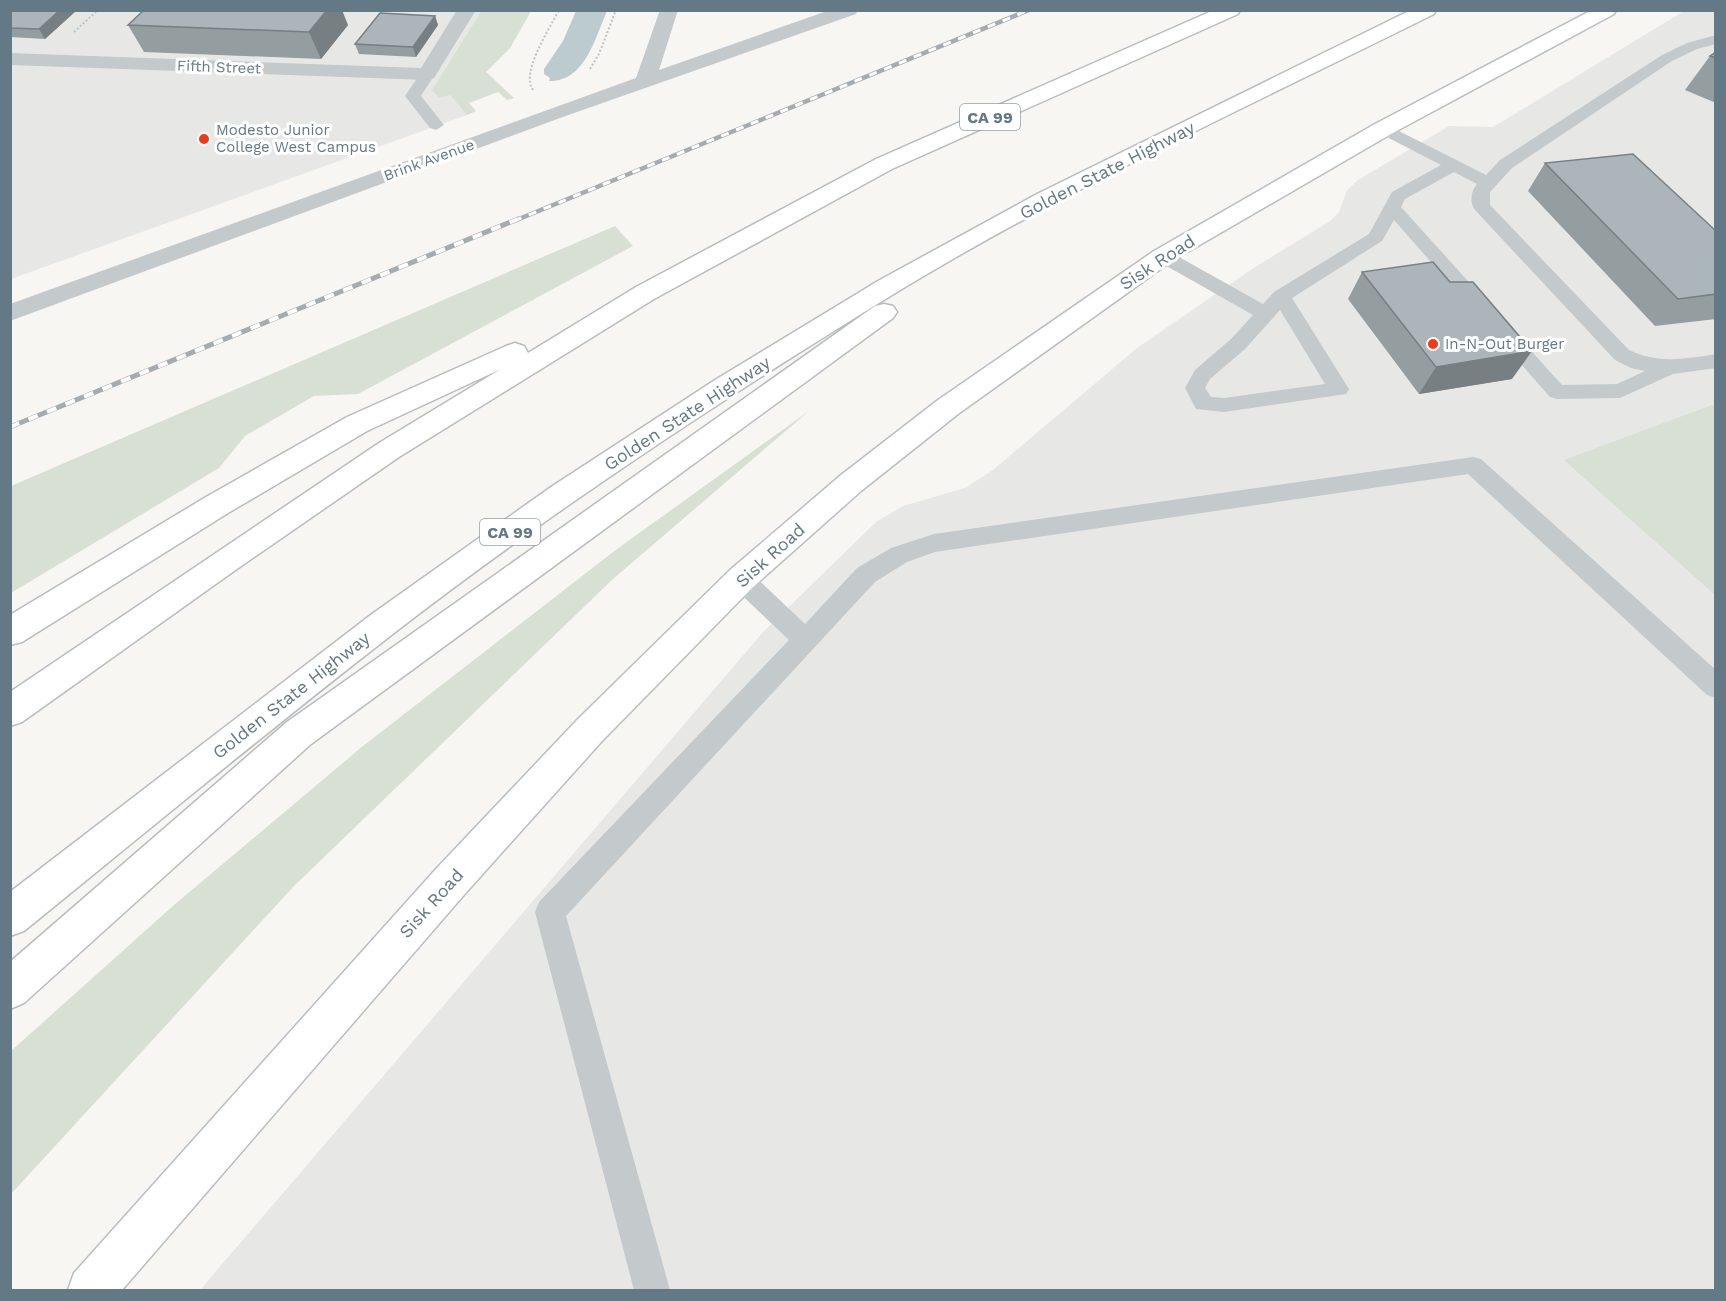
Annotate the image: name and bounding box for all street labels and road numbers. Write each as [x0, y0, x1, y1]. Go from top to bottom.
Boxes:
street label: Fifth Street [177, 57, 262, 77]
road number: CA 99 [960, 104, 1020, 130]
street label: Golden State Highway [1016, 116, 1199, 223]
street label: Brink Avenue [381, 135, 477, 185]
street label: Sisk Road [1115, 230, 1199, 294]
street label: Golden State Highway [600, 351, 775, 475]
road number: CA 99 [480, 519, 540, 545]
street label: Sisk Road [731, 519, 809, 591]
street label: Golden State Highway [208, 627, 374, 763]
street label: Sisk Road [395, 864, 467, 942]

